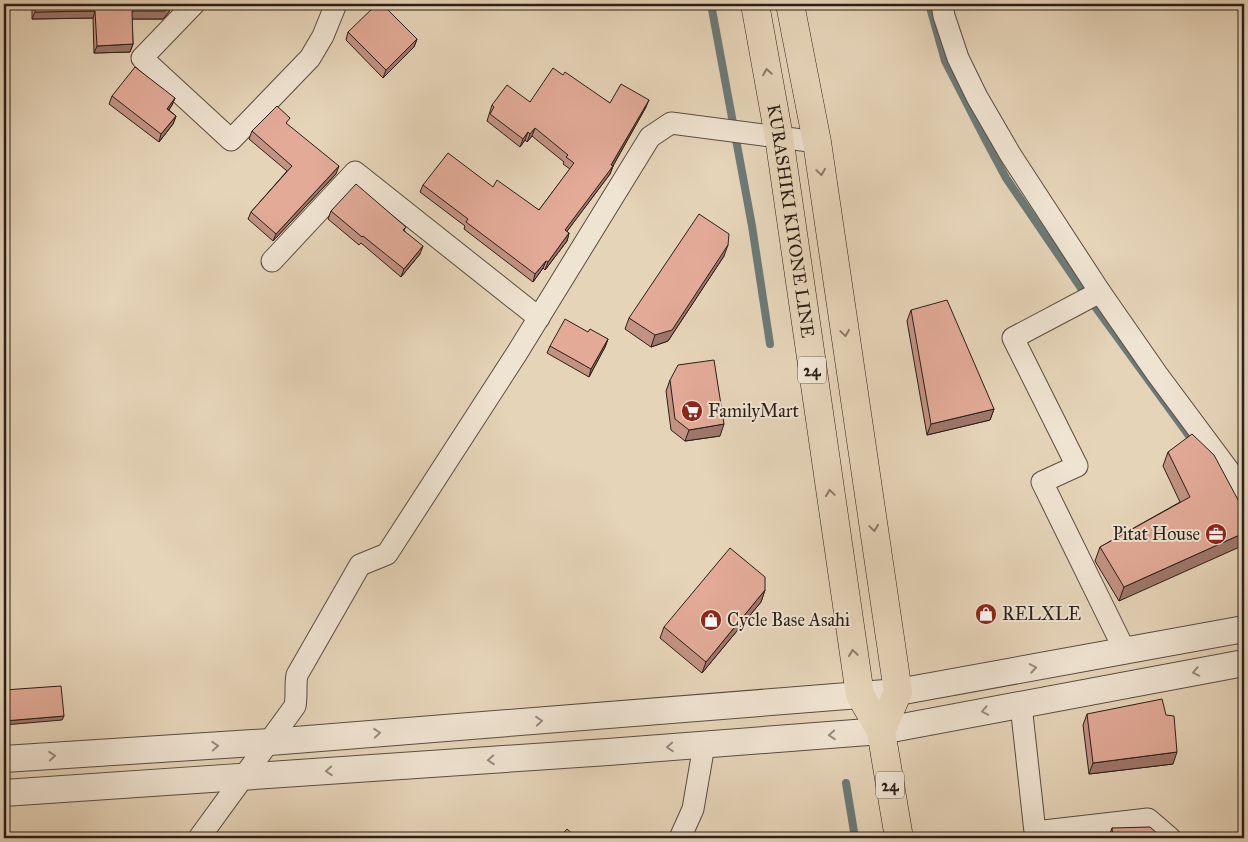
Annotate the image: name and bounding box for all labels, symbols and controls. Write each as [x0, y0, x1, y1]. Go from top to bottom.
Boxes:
one-way arrow [763, 68, 773, 77]
street label: KURASHIKI KIYONE LINE [762, 103, 819, 339]
one-way arrow [816, 168, 826, 176]
one-way arrow [839, 329, 850, 337]
road number: 24 [798, 356, 826, 384]
supermarket icon: FamilyMart [680, 399, 704, 423]
place label: FamilyMart [708, 400, 800, 422]
one-way arrow [825, 488, 836, 496]
office icon: Pitat House [1204, 522, 1228, 546]
place label: Pitat House [1112, 523, 1200, 545]
one-way arrow [868, 524, 879, 532]
shop icon: RELXLE [974, 602, 998, 626]
place label: RELXLE [1002, 603, 1081, 625]
shop icon: Cycle Base Asahi [699, 608, 723, 632]
place label: Cycle Base Asahi [727, 609, 850, 631]
one-way arrow [849, 649, 859, 658]
one-way arrow [1028, 663, 1037, 673]
one-way arrow [1192, 666, 1201, 676]
one-way arrow [981, 706, 989, 716]
one-way arrow [535, 715, 543, 726]
one-way arrow [373, 728, 381, 739]
one-way arrow [828, 729, 836, 740]
one-way arrow [211, 740, 219, 751]
one-way arrow [666, 742, 674, 753]
one-way arrow [49, 751, 57, 762]
one-way arrow [487, 754, 495, 765]
one-way arrow [324, 766, 332, 777]
road number: 24 [876, 772, 904, 798]

